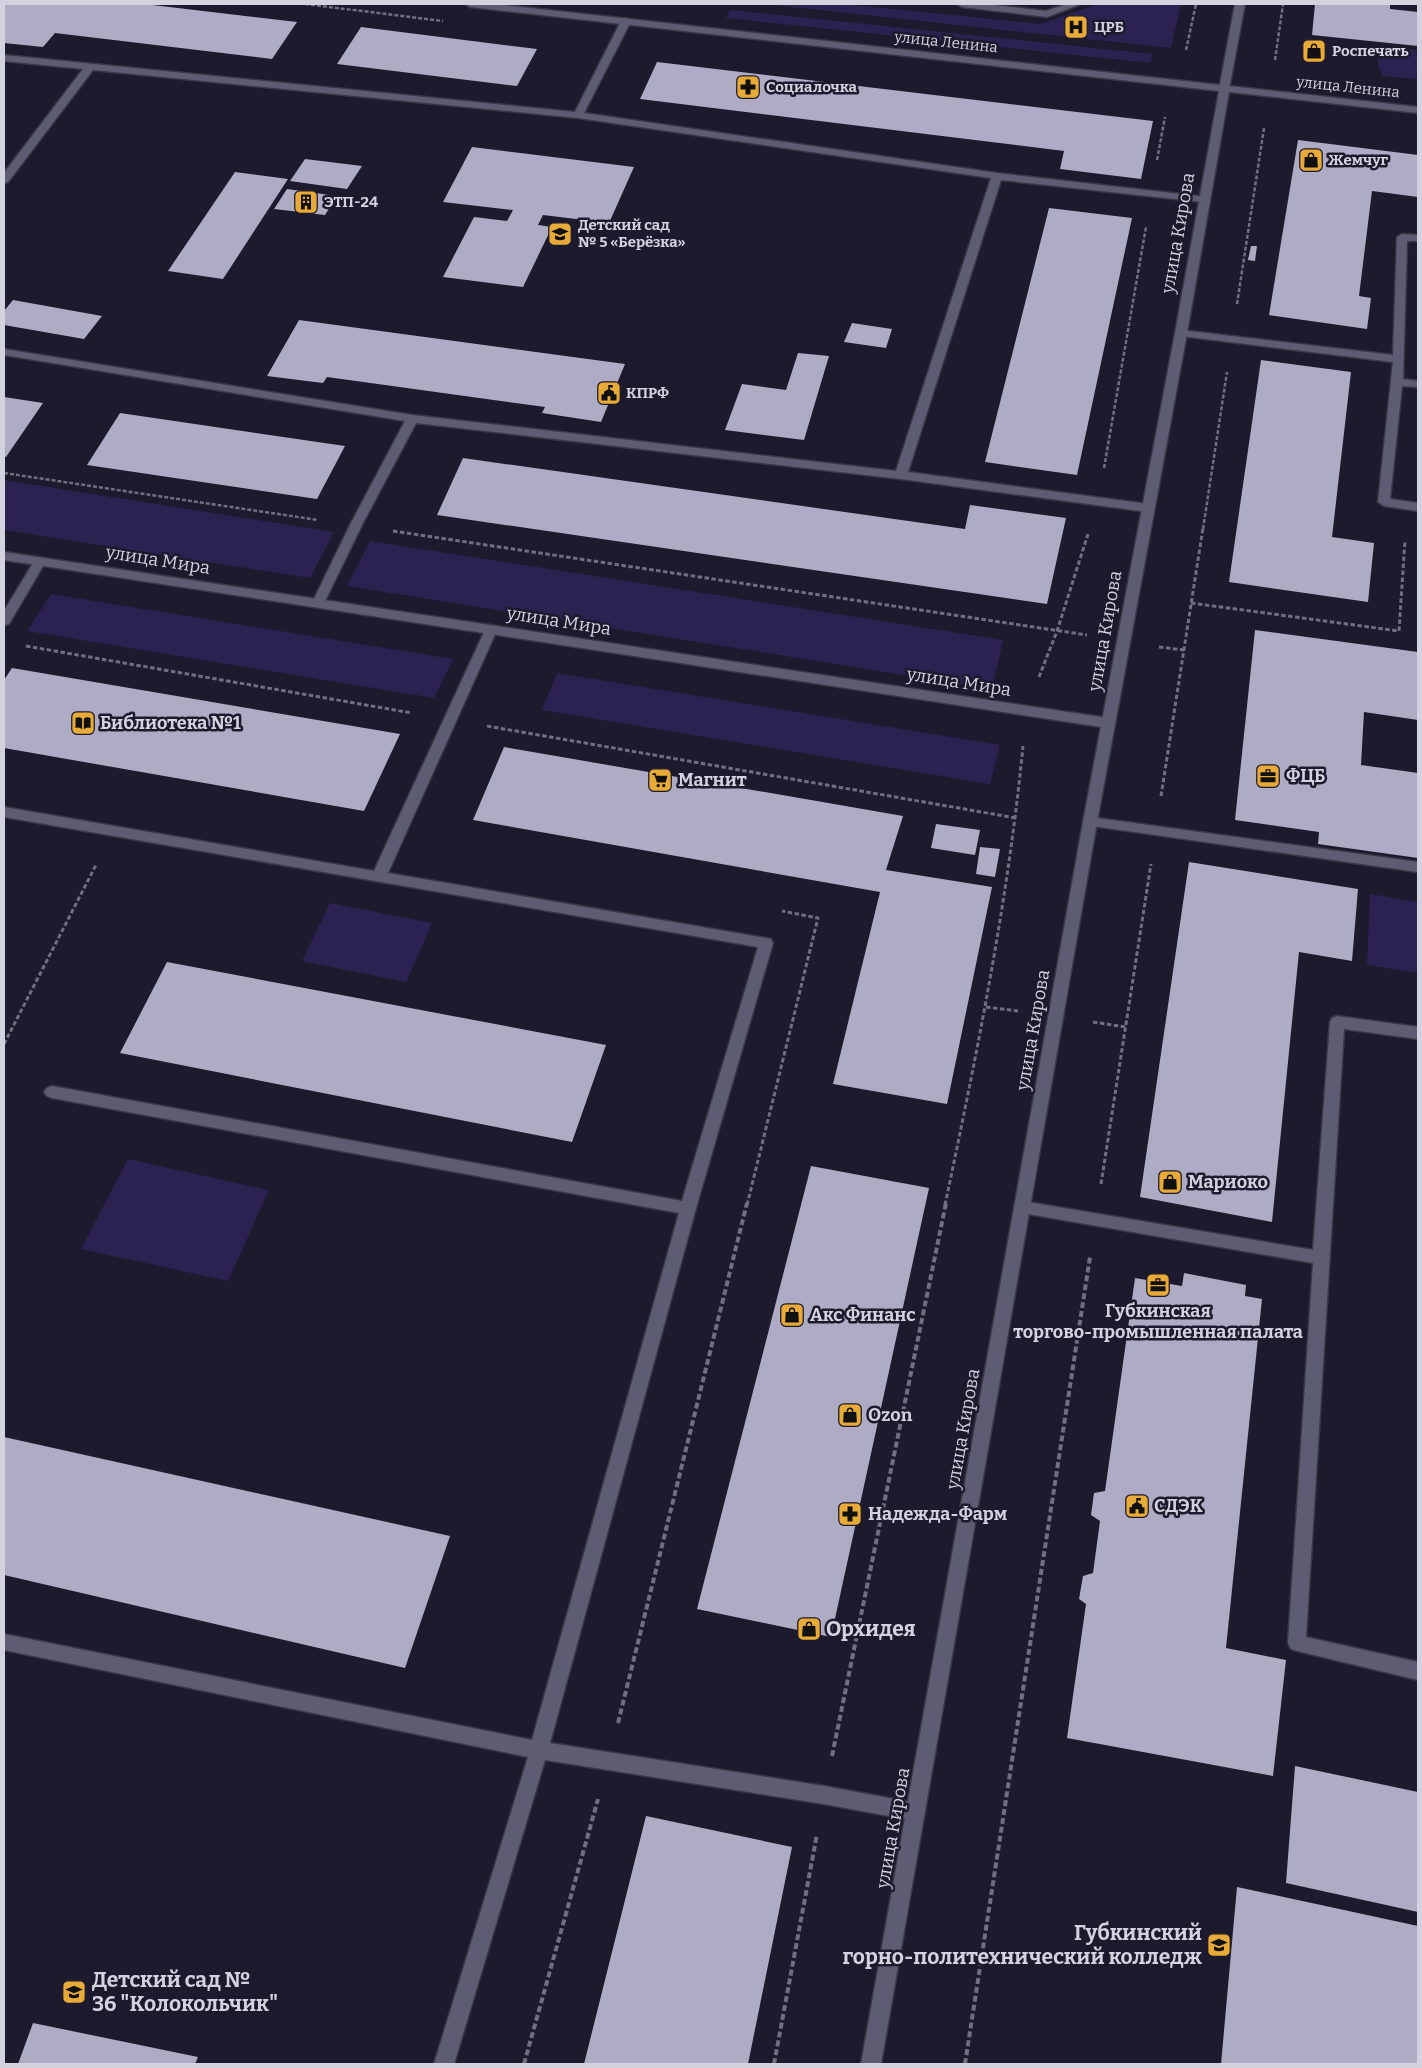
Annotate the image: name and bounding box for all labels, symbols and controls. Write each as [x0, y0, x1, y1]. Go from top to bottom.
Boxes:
hospital icon: ЦРБ [1063, 14, 1089, 40]
place label: ЦРБ [1094, 18, 1124, 36]
street label: улица Ленина [892, 28, 999, 56]
shop icon: Роспечать [1301, 38, 1327, 64]
place label: Роспечать [1332, 42, 1409, 60]
street label: улица Ленина [1294, 73, 1401, 101]
pharmacy icon: Социалочка [735, 74, 761, 100]
place label: Социалочка [766, 78, 858, 96]
shop icon: Жемчуг [1298, 147, 1324, 173]
place label: Жемчуг [1328, 151, 1389, 169]
street label: улица Кирова [1156, 171, 1199, 296]
building icon: ЭТП-24 [293, 189, 319, 215]
place label: ЭТП-24 [324, 193, 378, 211]
place label: Детский сад № 5 «Берёзка» [578, 216, 686, 251]
school or university icon: Детский сад № 5 «Берёзка» [547, 221, 573, 247]
public building icon: КПРФ [596, 380, 622, 406]
place label: КПРФ [626, 384, 669, 402]
street label: улица Мира [103, 541, 212, 579]
street label: улица Кирова [1083, 569, 1126, 694]
street label: улица Мира [504, 602, 613, 640]
street label: улица Мира [904, 663, 1013, 701]
library icon: Библиотека №1 [70, 710, 96, 736]
place label: Библиотека №1 [100, 712, 241, 734]
office icon: ФЦБ [1255, 763, 1281, 789]
place label: ФЦБ [1286, 765, 1325, 787]
supermarket icon: Магнит [647, 767, 673, 793]
place label: Магнит [678, 769, 747, 791]
street label: улица Кирова [1011, 968, 1054, 1093]
shop icon: Мариоко [1157, 1169, 1183, 1195]
place label: Мариоко [1188, 1171, 1268, 1193]
office icon: Губкинская торгово-промышленная палата [1145, 1272, 1171, 1298]
place label: Губкинская торгово-промышленная палата [1013, 1300, 1303, 1343]
shop icon: Акс Финанс [779, 1302, 805, 1328]
place label: Акс Финанс [810, 1304, 916, 1326]
street label: улица Кирова [941, 1367, 984, 1492]
shop icon: Ozon [837, 1402, 863, 1428]
place label: Ozon [868, 1404, 913, 1426]
public building icon: СДЭК [1124, 1493, 1150, 1519]
place label: СДЭК [1154, 1495, 1203, 1517]
pharmacy icon: Надежда-Фарм [837, 1501, 863, 1527]
place label: Надежда-Фарм [868, 1503, 1007, 1525]
shop icon: Орхидея [796, 1616, 822, 1642]
place label: Орхидея [826, 1616, 916, 1642]
street label: улица Кирова [871, 1766, 914, 1891]
place label: Губкинский горно-политехнический колледж [842, 1920, 1203, 1970]
school or university icon: Губкинский горно-политехнический колледж [1206, 1932, 1232, 1958]
place label: Детский сад № 36 "Колокольчик" [92, 1967, 278, 2017]
school or university icon: Детский сад № 36 "Колокольчик" [61, 1979, 87, 2005]

